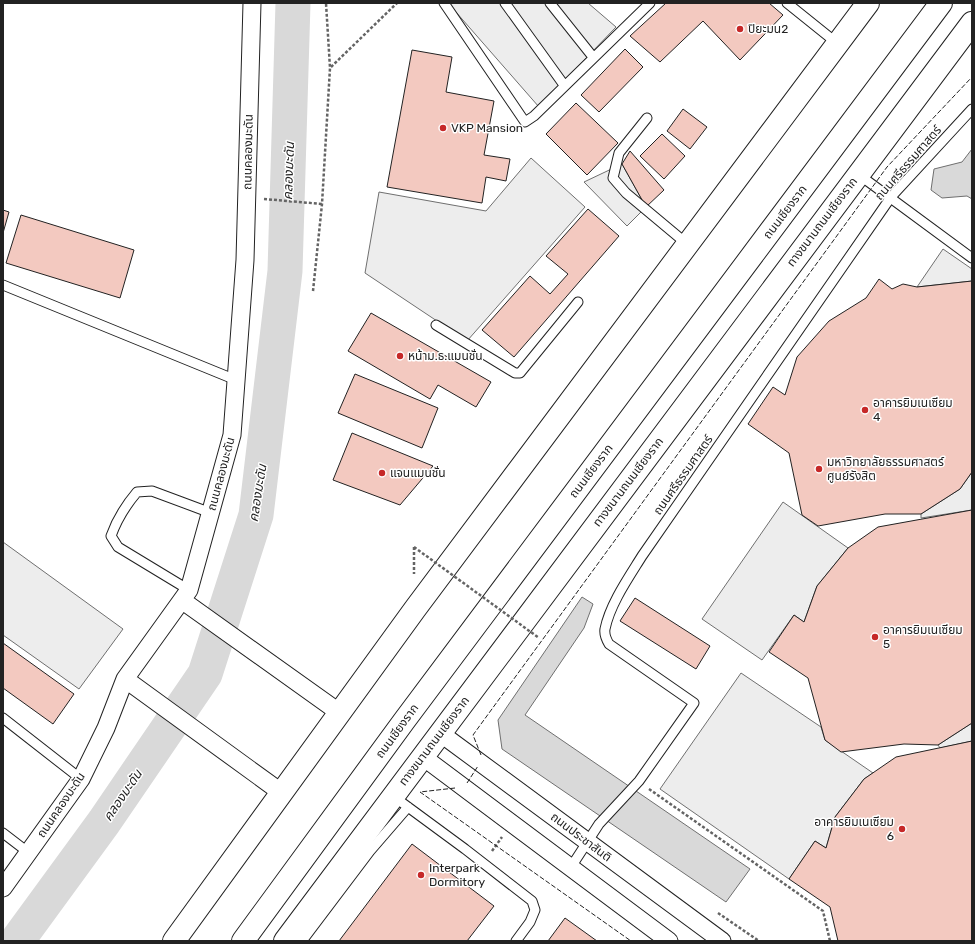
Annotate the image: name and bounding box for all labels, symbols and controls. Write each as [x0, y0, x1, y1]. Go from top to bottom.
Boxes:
place label: ปิยะมน2 [748, 22, 788, 36]
marker: ปิยะมน2 [735, 24, 745, 34]
street label: ถนนคลองมะดัน [240, 114, 256, 190]
place label: VKP Mansion [451, 121, 523, 135]
marker: VKP Mansion [438, 123, 448, 133]
street label: ถนนศรีธรรมศาสตร์ [872, 123, 944, 203]
water label: คลองมะดัน [280, 141, 297, 200]
street label: ทางขนานถนนเชียงราก [784, 175, 860, 269]
street label: ถนนเชียงราก [760, 182, 810, 242]
place label: หน้าม.ธ.แมนชั่น [408, 348, 483, 363]
marker: หน้าม.ธ.แมนชั่น [395, 351, 405, 361]
place label: อาคารยิมเนเซียม 4 [873, 396, 953, 424]
marker: อาคารยิมเนเซียม 4 [860, 405, 870, 415]
street label: ถนนศรีธรรมศาสตร์ [650, 432, 716, 517]
street label: ทางขนานถนนเชียงราก [590, 435, 666, 529]
street label: ถนนคลองมะดัน [204, 436, 238, 512]
street label: ถนนเชียงราก [566, 441, 616, 501]
place label: มหาวิทยาลัยธรรมศาสตร์ ศูนย์รังสิต [827, 455, 944, 483]
water label: คลองมะดัน [246, 462, 270, 523]
marker: มหาวิทยาลัยธรรมศาสตร์ ศูนย์รังสิต [814, 464, 824, 474]
place label: แจนแมนชั่น [390, 465, 446, 480]
marker: แจนแมนชั่น [377, 468, 387, 478]
place label: อาคารยิมเนเซียม 5 [883, 623, 963, 651]
marker: อาคารยิมเนเซียม 5 [870, 632, 880, 642]
street label: ทางขนานถนนเชียงราก [396, 694, 472, 788]
street label: ถนนเชียงราก [373, 701, 421, 761]
water label: คลองมะดัน [100, 766, 145, 824]
street label: ถนนคลองมะดัน [34, 770, 88, 840]
street label: ถนนประชาสันติ [548, 810, 614, 864]
place label: อาคารยิมเนเซียม 6 [814, 815, 894, 843]
marker: อาคารยิมเนเซียม 6 [897, 824, 907, 834]
place label: Interpark Dormitory [429, 861, 485, 889]
marker: Interpark Dormitory [416, 870, 426, 880]

